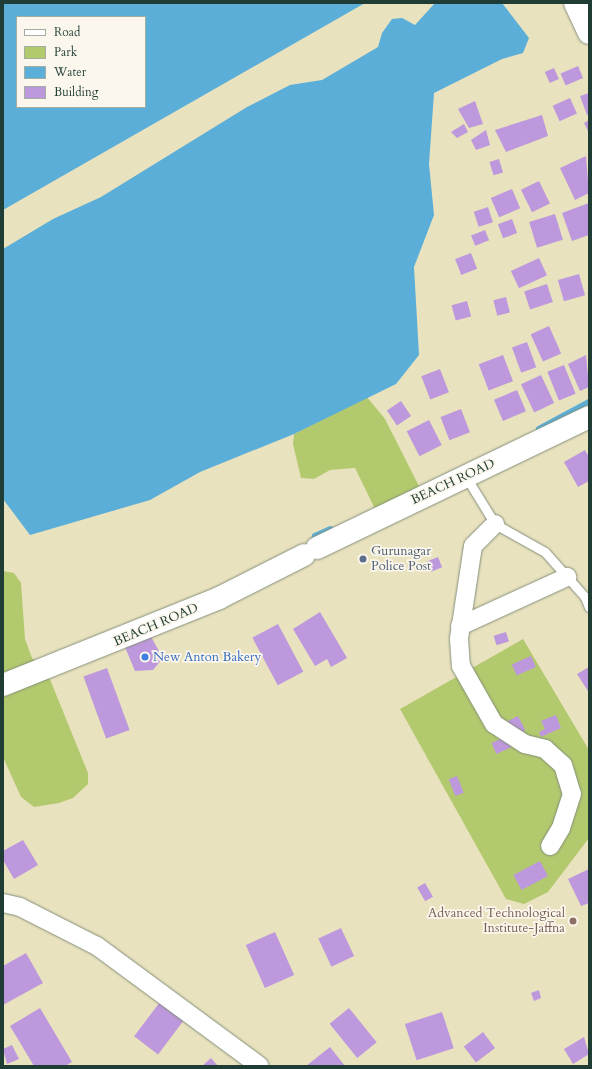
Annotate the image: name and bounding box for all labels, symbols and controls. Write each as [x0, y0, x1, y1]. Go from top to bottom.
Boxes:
legend [16, 16, 146, 108]
text: Road [54, 24, 80, 40]
text: Park [54, 44, 77, 60]
text: Water [54, 64, 86, 80]
text: Building [54, 84, 98, 100]
street label: BEACH ROAD [409, 456, 497, 508]
place label: Gurunagar Police Post [371, 544, 431, 575]
marker: Gurunagar Police Post [358, 554, 368, 564]
street label: BEACH ROAD [111, 600, 201, 650]
place label: New Anton Bakery [153, 649, 261, 665]
marker: New Anton Bakery [140, 652, 150, 662]
place label: Advanced Technological Institute-Jaffna [428, 906, 565, 937]
marker: Advanced Technological Institute-Jaffna [568, 916, 578, 926]

